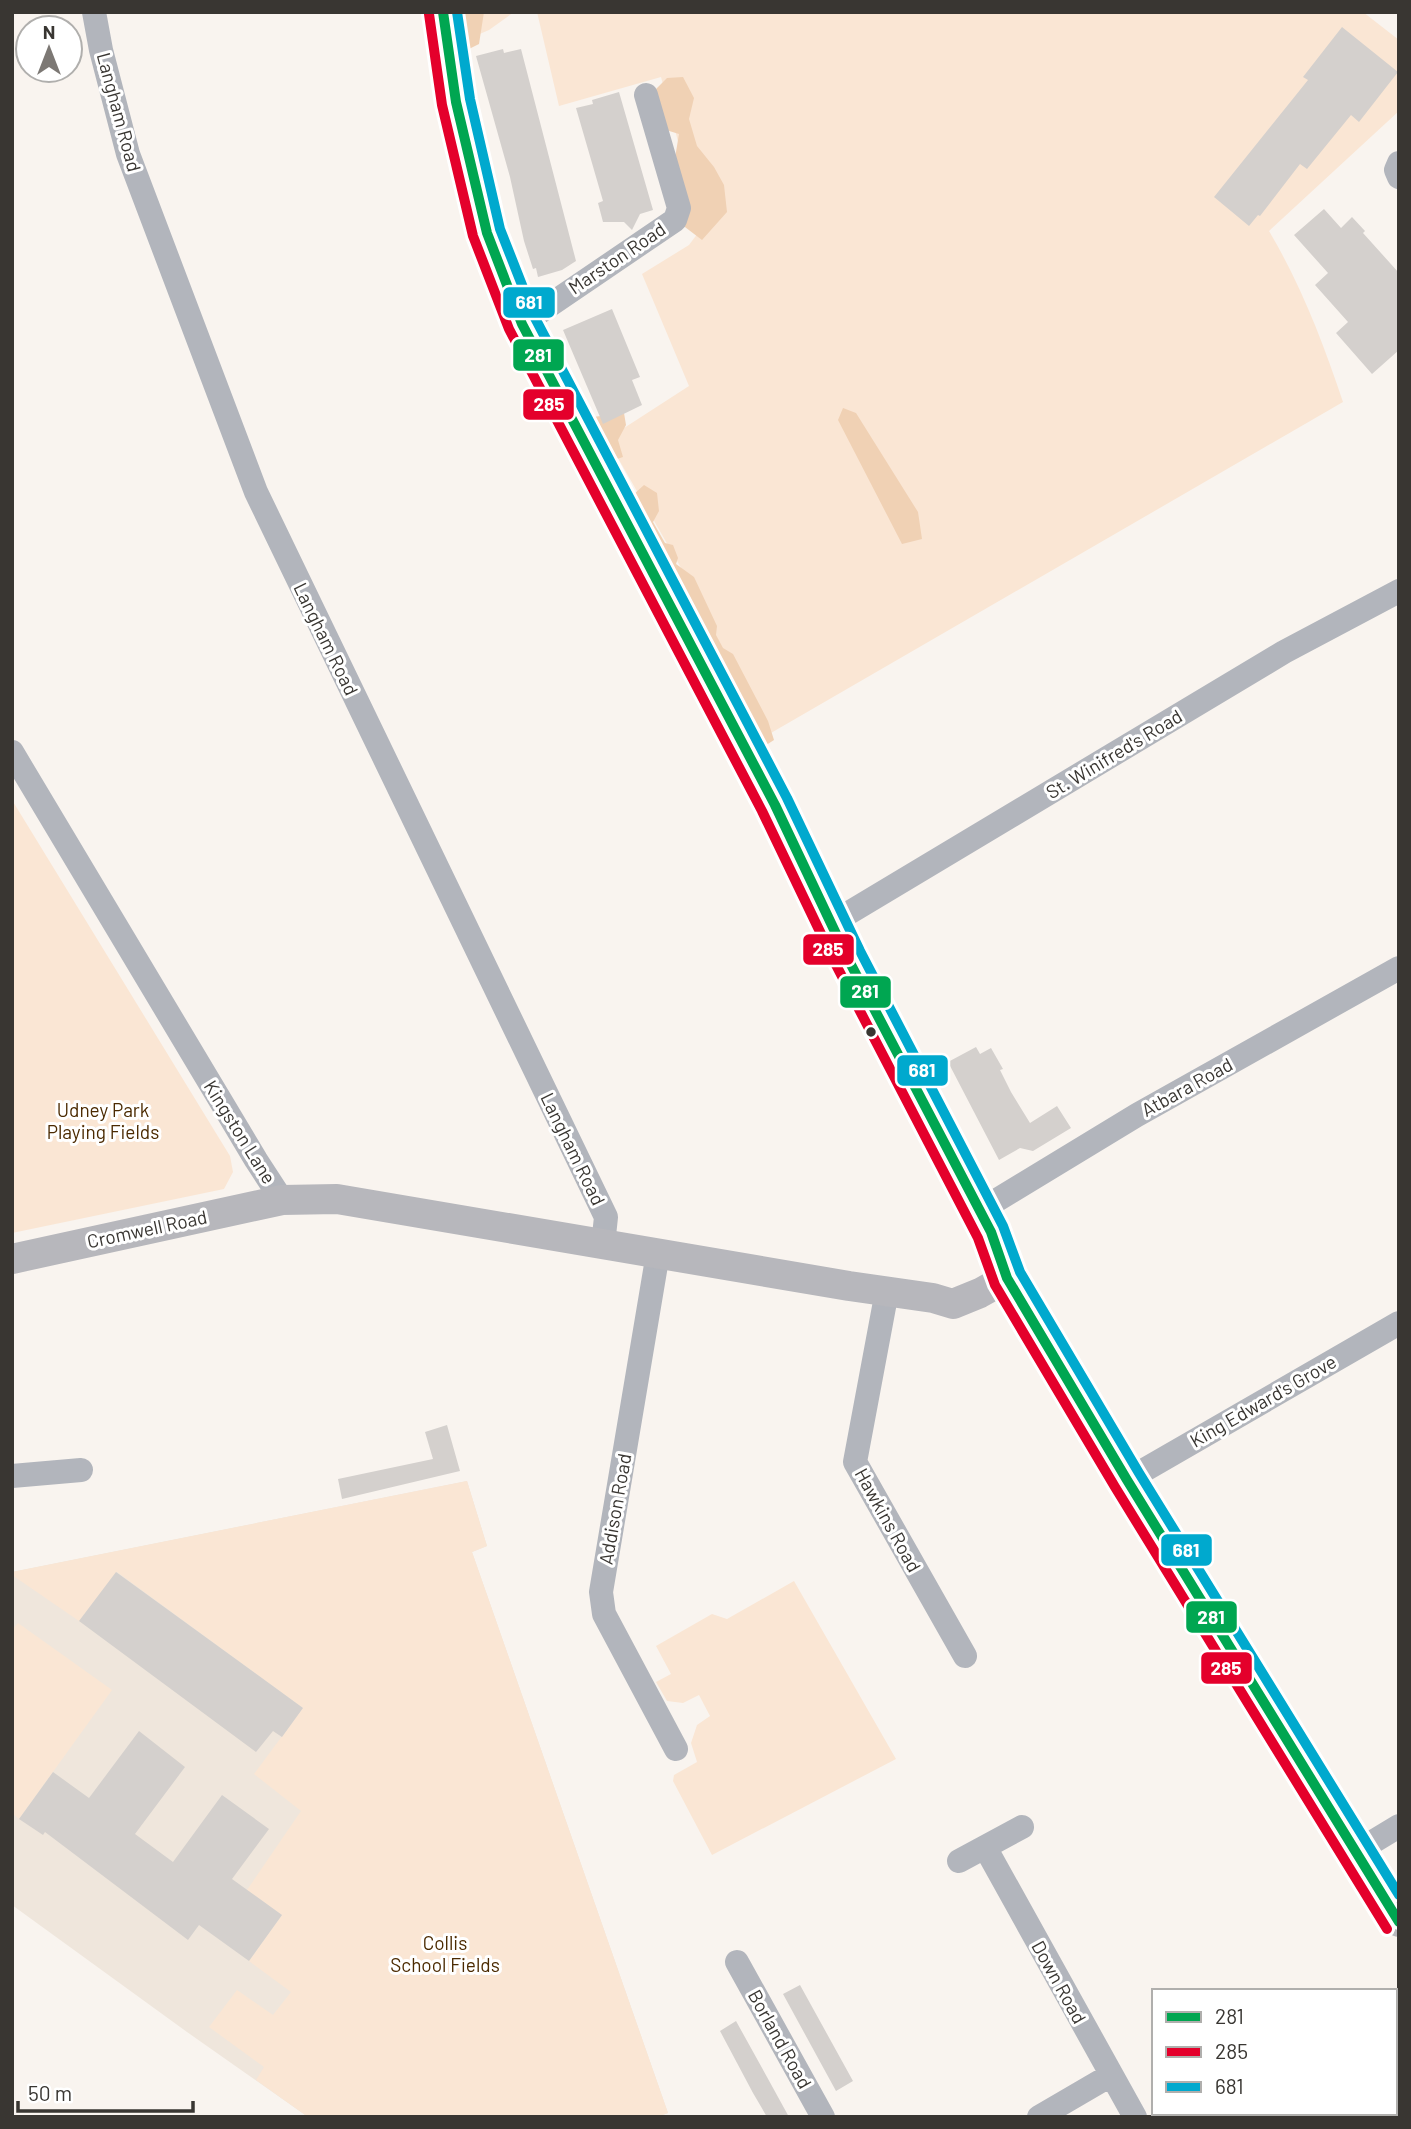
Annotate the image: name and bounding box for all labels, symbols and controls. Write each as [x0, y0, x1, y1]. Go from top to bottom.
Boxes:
north arrow [14, 14, 84, 84]
text: N [43, 20, 55, 43]
street label: Langham Road [93, 50, 146, 174]
street label: Marston Road [564, 217, 670, 299]
line badge: 681 [502, 286, 556, 319]
text: 681 [516, 290, 543, 313]
line badge: 281 [512, 338, 565, 372]
text: 281 [524, 343, 552, 366]
line badge: 285 [522, 388, 575, 421]
text: 285 [533, 392, 565, 415]
street label: Langham Road [289, 579, 364, 699]
street label: St. Winifred's Road [1041, 704, 1186, 803]
line badge: 285 [802, 933, 855, 966]
text: 285 [812, 937, 844, 960]
line badge: 281 [839, 975, 892, 1009]
text: 281 [851, 979, 879, 1002]
unlabelled marker [864, 1025, 878, 1039]
street label: Atbara Road [1137, 1052, 1236, 1121]
line badge: 681 [896, 1054, 949, 1087]
text: 681 [909, 1058, 936, 1081]
street label: Kingston Lane [200, 1076, 281, 1188]
street label: Langham Road [536, 1089, 611, 1209]
park label: Udney Park Playing Fields [47, 1098, 159, 1143]
street label: Cromwell Road [85, 1205, 209, 1252]
street label: King Edward's Grove [1185, 1349, 1340, 1452]
street label: Addison Road [593, 1452, 636, 1566]
street label: Hawkins Road [850, 1464, 926, 1576]
line badge: 681 [1160, 1533, 1213, 1567]
text: 681 [1173, 1538, 1200, 1561]
line badge: 281 [1185, 1600, 1238, 1634]
text: 281 [1197, 1605, 1225, 1628]
line badge: 285 [1200, 1651, 1253, 1685]
text: 285 [1210, 1656, 1242, 1679]
park label: Collis School Fields [390, 1931, 500, 1976]
street label: Down Road [1027, 1936, 1092, 2027]
street label: Borland Road [744, 1985, 817, 2092]
legend [1152, 1989, 1397, 2115]
text: 281 [1215, 2003, 1244, 2028]
text: 285 [1215, 2038, 1248, 2063]
scale bar [18, 2070, 192, 2114]
text: 681 [1215, 2073, 1244, 2098]
text: 50 m [28, 2080, 72, 2105]

